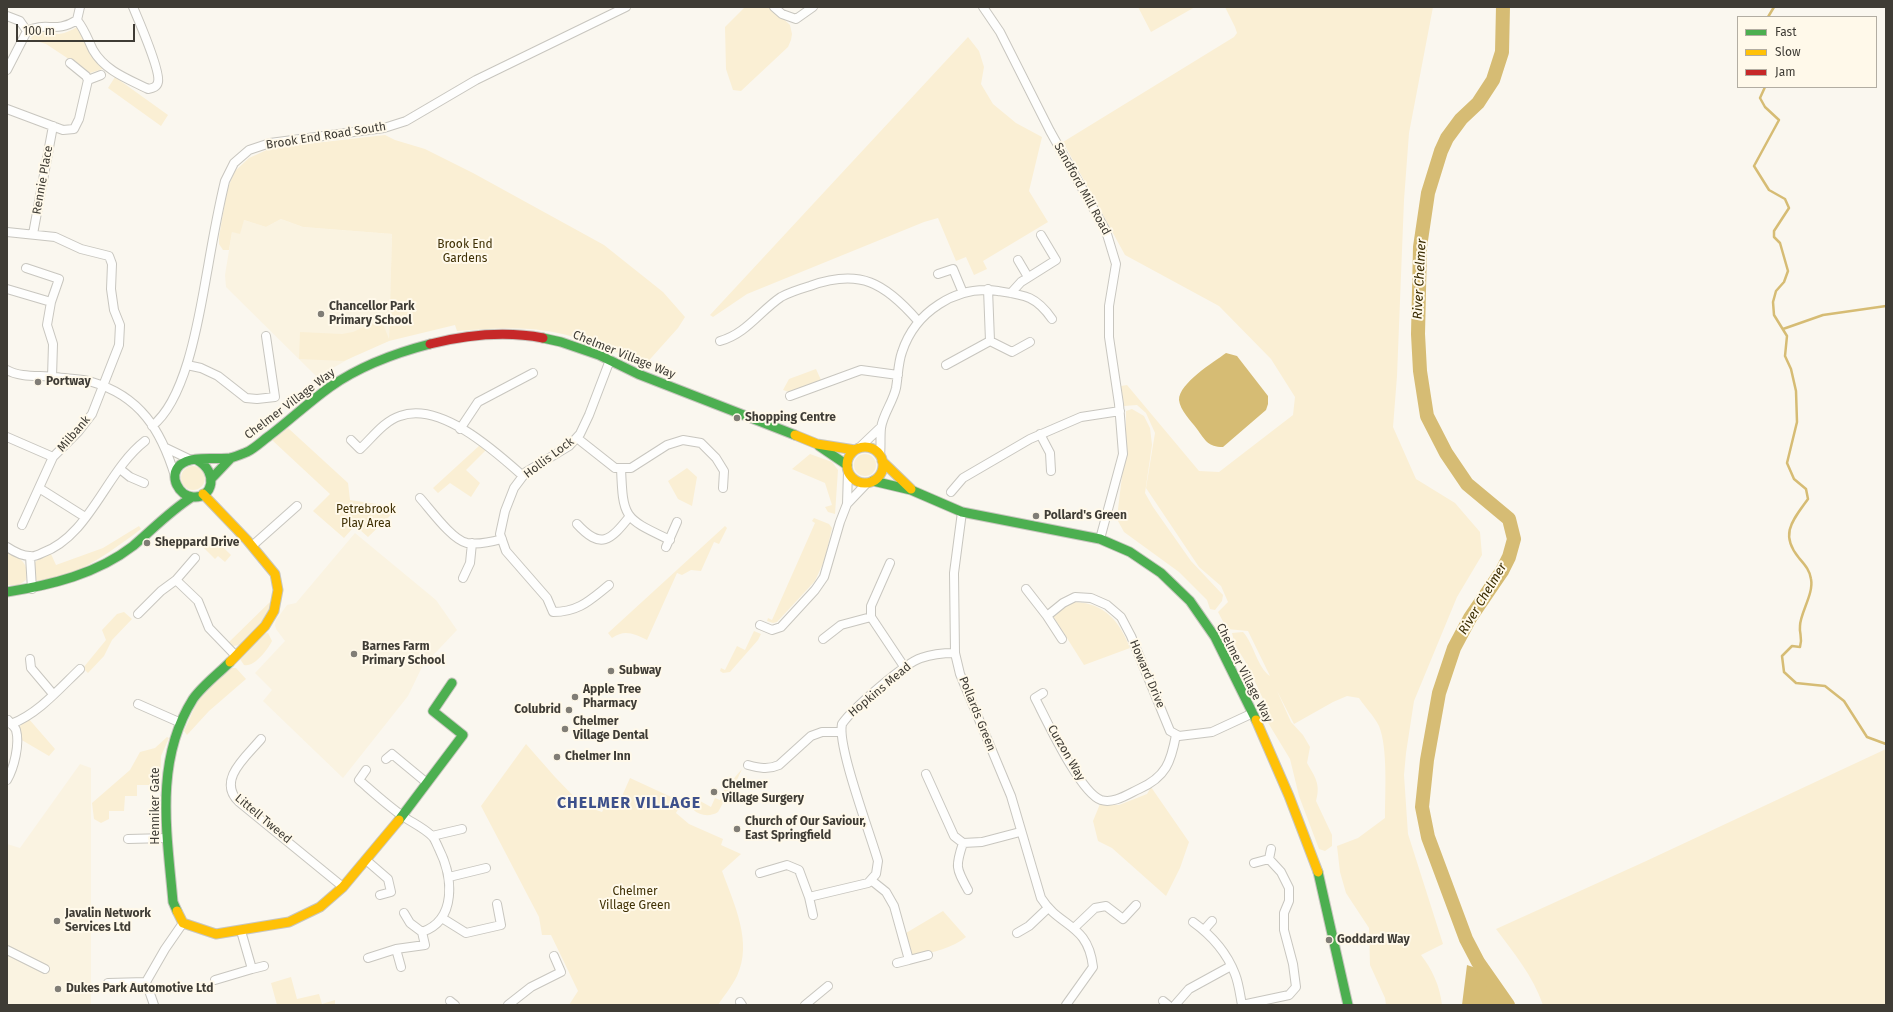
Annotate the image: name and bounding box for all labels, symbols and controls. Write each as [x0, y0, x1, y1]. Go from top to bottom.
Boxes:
scale bar [18, 16, 137, 42]
legend [1737, 16, 1877, 88]
text: 100 m [23, 24, 55, 38]
text: Fast [1775, 25, 1797, 39]
text: Slow [1775, 45, 1801, 59]
text: Jam [1775, 65, 1795, 79]
street label: Brook End Road South [265, 119, 387, 153]
street label: Sandford Mill Road [1051, 140, 1113, 238]
street label: Rennie Place [30, 144, 56, 216]
park label: Brook End Gardens [437, 238, 493, 266]
water label: River Chelmer [1410, 238, 1430, 320]
place label: Chancellor Park Primary School [329, 300, 415, 328]
marker: Chancellor Park Primary School [316, 309, 326, 319]
street label: Chelmer Village Way [571, 328, 677, 382]
street label: Chelmer Village Way [242, 365, 338, 443]
place label: Portway [46, 375, 91, 389]
marker: Portway [33, 377, 43, 387]
place label: Shopping Centre [745, 411, 836, 425]
street label: Milbank [54, 413, 94, 455]
marker: Shopping Centre [732, 413, 742, 423]
street label: Hollis Lock [521, 435, 577, 481]
park label: Petrebrook Play Area [336, 503, 396, 531]
place label: Pollard's Green [1044, 509, 1127, 523]
marker: Pollard's Green [1031, 511, 1041, 521]
place label: Sheppard Drive [155, 536, 239, 550]
marker: Sheppard Drive [142, 538, 152, 548]
water label: River Chelmer [1456, 560, 1510, 638]
street label: Chelmer Village Way [1213, 621, 1275, 725]
street label: Howard Drive [1126, 638, 1168, 710]
place label: Barnes Farm Primary School [362, 640, 445, 668]
marker: Barnes Farm Primary School [349, 649, 359, 659]
street label: Hopkins Mead [846, 660, 914, 720]
place label: Subway [619, 664, 661, 678]
marker: Subway [606, 666, 616, 676]
street label: Pollards Green [955, 675, 999, 753]
place label: Apple Tree Pharmacy [583, 683, 641, 711]
marker: Apple Tree Pharmacy [570, 692, 580, 702]
place label: Colubrid [514, 703, 561, 717]
marker: Colubrid [564, 705, 574, 715]
place label: Chelmer Village Dental [573, 715, 648, 743]
street label: Curzon Way [1044, 722, 1088, 784]
marker: Chelmer Village Dental [560, 724, 570, 734]
place label: Chelmer Inn [565, 750, 631, 764]
marker: Chelmer Inn [552, 752, 562, 762]
street label: Henniker Gate [149, 767, 163, 845]
place label: Chelmer Village Surgery [722, 778, 804, 806]
marker: Chelmer Village Surgery [709, 787, 719, 797]
street label: Littell Tweed [232, 791, 294, 847]
district label: CHELMER VILLAGE [557, 794, 701, 814]
place label: Church of Our Saviour, East Springfield [745, 815, 866, 843]
marker: Church of Our Saviour, East Springfield [732, 824, 742, 834]
park label: Chelmer Village Green [599, 885, 671, 913]
place label: Javalin Network Services Ltd [65, 907, 151, 935]
marker: Javalin Network Services Ltd [52, 916, 62, 926]
place label: Goddard Way [1337, 933, 1410, 947]
marker: Goddard Way [1324, 935, 1334, 945]
place label: Dukes Park Automotive Ltd [66, 982, 213, 996]
marker: Dukes Park Automotive Ltd [53, 984, 63, 994]

